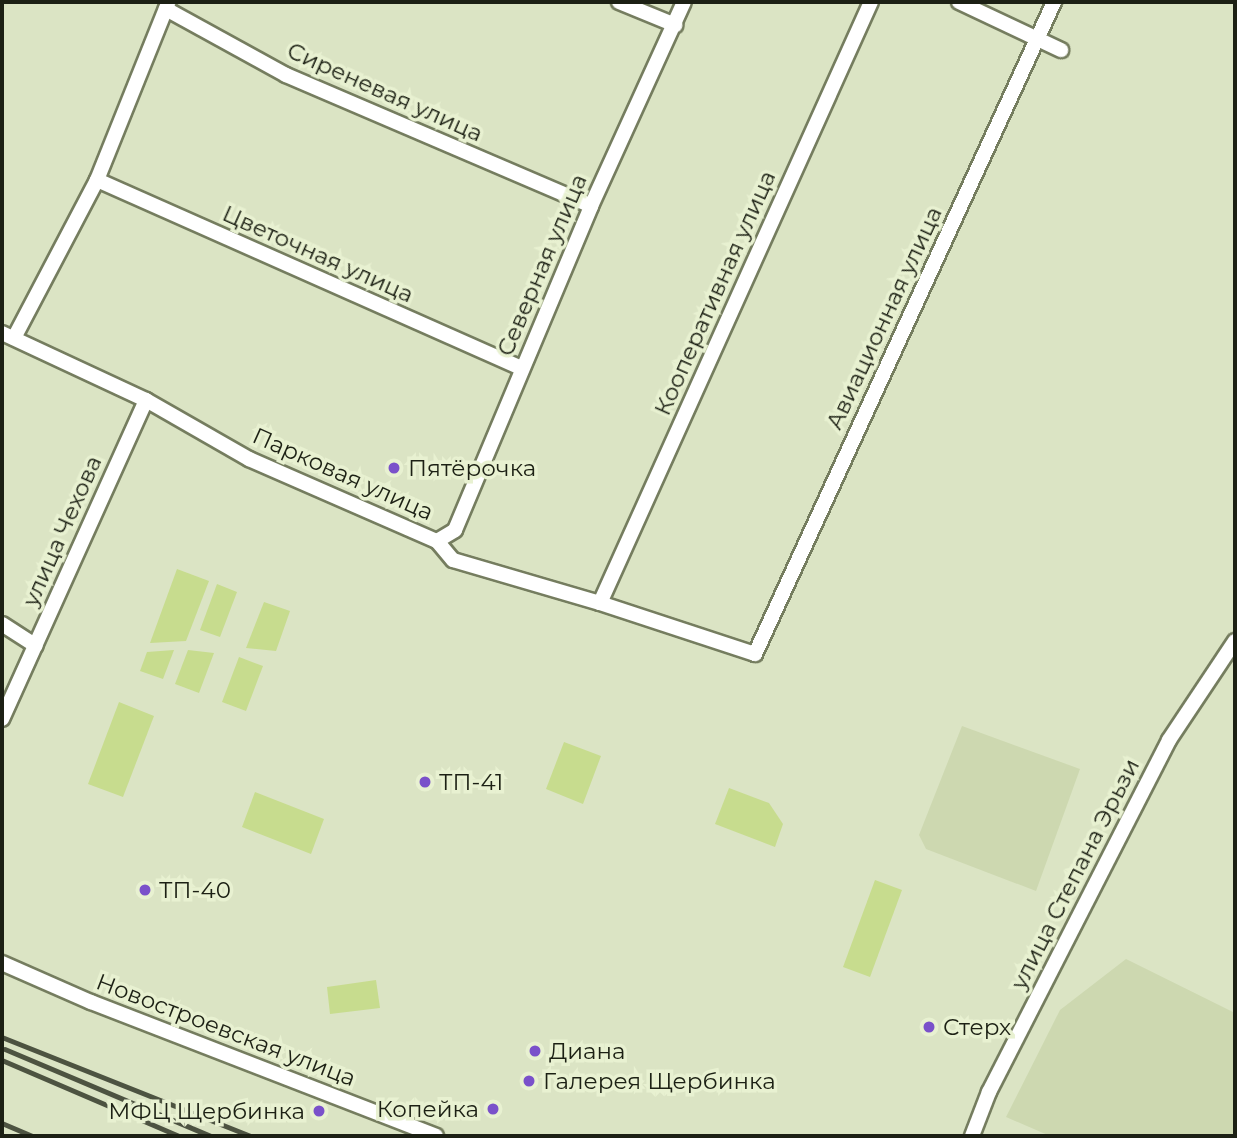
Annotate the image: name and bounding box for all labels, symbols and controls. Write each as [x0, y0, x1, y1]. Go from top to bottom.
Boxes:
street label: Сиреневая улица [283, 36, 487, 148]
street label: Кооперативная улица [649, 166, 781, 420]
street label: Северная улица [491, 170, 593, 360]
street label: Цветочная улица [218, 199, 418, 309]
street label: Авиационная улица [820, 202, 948, 434]
street label: Парковая улица [248, 422, 438, 526]
street label: улица Чехова [16, 451, 108, 611]
place label: Пятёрочка [408, 454, 536, 482]
marker: Пятёрочка [386, 460, 402, 476]
street label: улица Степана Эрьзи [1005, 754, 1145, 994]
place label: ТП-41 [439, 768, 503, 796]
marker: ТП-41 [417, 774, 433, 790]
place label: ТП-40 [159, 876, 231, 904]
marker: ТП-40 [137, 882, 153, 898]
street label: Новостроевская улица [92, 968, 360, 1092]
place label: Стерх [943, 1013, 1011, 1041]
marker: Стерх [921, 1019, 937, 1035]
place label: Диана [549, 1037, 625, 1065]
marker: Диана [527, 1043, 543, 1059]
place label: Галерея Щербинка [543, 1067, 776, 1095]
marker: Галерея Щербинка [521, 1073, 537, 1089]
place label: Копейка [377, 1095, 479, 1123]
place label: МФЦ Щербинка [108, 1097, 305, 1125]
marker: Копейка [485, 1101, 501, 1117]
marker: МФЦ Щербинка [311, 1103, 327, 1119]

